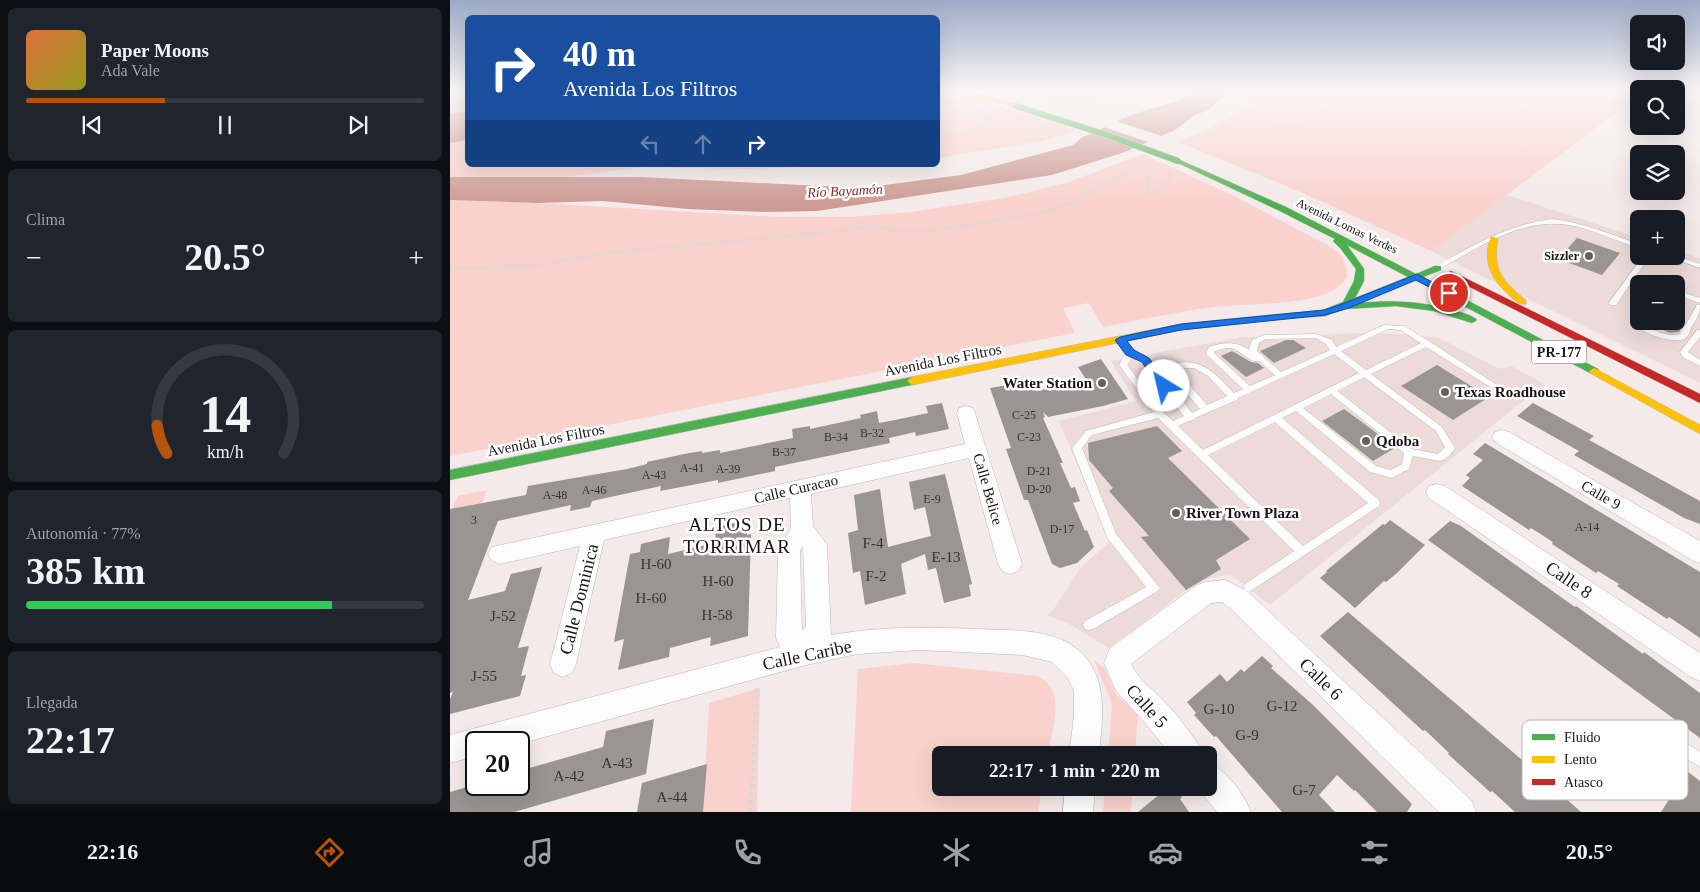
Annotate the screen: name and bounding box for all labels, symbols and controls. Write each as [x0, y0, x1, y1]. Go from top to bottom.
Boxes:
map controls [1630, 15, 1685, 330]
button: sound [1630, 15, 1685, 70]
icon: right [480, 35, 545, 100]
text: 40 m [563, 35, 636, 74]
text: Paper Moons [101, 40, 209, 61]
text: Ada Vale [101, 62, 160, 79]
text: Avenida Los Filtros [563, 76, 737, 101]
button: search [1630, 80, 1685, 135]
icon: previous [78, 111, 106, 139]
icon: pause [211, 111, 239, 139]
icon: next [344, 111, 372, 139]
icon: left [636, 130, 664, 158]
icon: ahead [689, 130, 717, 158]
icon: right [742, 130, 770, 158]
button: layers [1630, 145, 1685, 200]
water label: Río Bayamón [806, 182, 883, 201]
street label: Avenida Lomas Verdes [1294, 195, 1400, 257]
button: + [1630, 210, 1685, 265]
text: Clima [26, 211, 65, 228]
text: 20.5° [184, 236, 266, 278]
text: − [26, 242, 42, 273]
text: + [408, 242, 424, 273]
place label: Sizzler [1544, 249, 1580, 263]
marker: Sizzler [1583, 250, 1595, 262]
pin [1428, 272, 1470, 314]
button: − [1630, 275, 1685, 330]
icon: arrive [1435, 279, 1463, 307]
street label: Avenida Los Filtros [883, 341, 1003, 379]
road number: PR-177 [1532, 341, 1586, 364]
position arrow [1137, 359, 1189, 411]
place label: Water Station [1003, 375, 1093, 391]
marker: Water Station [1096, 377, 1108, 389]
place label: Texas Roadhouse [1455, 384, 1566, 400]
text: 14 [199, 386, 251, 443]
marker: Texas Roadhouse [1439, 386, 1451, 398]
house number: C-25 [1012, 408, 1036, 422]
street label: Avenida Los Filtros [486, 421, 606, 459]
house number: B-32 [860, 426, 884, 440]
house number: B-34 [824, 430, 848, 444]
house number: C-23 [1017, 430, 1041, 444]
place label: Qdoba [1376, 433, 1420, 449]
marker: Qdoba [1360, 435, 1372, 447]
text: km/h [207, 442, 243, 462]
house number: B-37 [772, 445, 796, 459]
street label: Calle Belice [970, 451, 1006, 527]
house number: A-41 [680, 461, 704, 475]
house number: A-39 [716, 462, 740, 476]
house number: D-21 [1027, 464, 1051, 478]
house number: A-43 [642, 468, 666, 482]
street label: Calle Curacao [753, 472, 839, 506]
street label: Calle 9 [1578, 477, 1624, 513]
house number: D-20 [1027, 482, 1051, 496]
house number: A-46 [582, 483, 606, 497]
house number: A-48 [543, 488, 567, 502]
house number: E-9 [923, 492, 941, 506]
place label: River Town Plaza [1186, 505, 1300, 521]
marker: River Town Plaza [1170, 507, 1182, 519]
house number: 3 [471, 513, 477, 527]
district label: ALTOS DE TORRIMAR [683, 514, 791, 557]
house number: A-14 [1575, 520, 1599, 534]
house number: D-17 [1050, 522, 1074, 536]
text: Autonomía · 77% [26, 525, 141, 542]
house number: F-4 [863, 535, 884, 551]
street label: Calle Dominica [556, 542, 602, 656]
house number: E-13 [931, 549, 961, 565]
text: 385 km [26, 550, 145, 592]
house number: H-60 [641, 556, 671, 572]
street label: Calle 8 [1542, 557, 1596, 603]
house number: F-2 [866, 568, 886, 584]
house number: H-60 [703, 573, 733, 589]
house number: H-60 [636, 590, 666, 606]
house number: H-58 [702, 607, 732, 623]
house number: J-52 [490, 608, 516, 624]
street label: Calle Caribe [761, 636, 853, 674]
street label: Calle 6 [1296, 654, 1346, 704]
house number: J-55 [471, 668, 497, 684]
street label: Calle 5 [1122, 680, 1172, 732]
text: Llegada [26, 694, 78, 711]
house number: G-12 [1267, 698, 1297, 714]
house number: G-10 [1204, 701, 1234, 717]
text: 22:17 [26, 719, 115, 761]
legend [1522, 720, 1688, 800]
house number: G-9 [1235, 727, 1259, 743]
text: Fluido [1564, 730, 1601, 745]
speed limit sign: 20 [465, 731, 530, 796]
text: Lento [1564, 752, 1597, 767]
house number: A-43 [602, 755, 632, 771]
text: 22:17 · 1 min · 220 m [989, 760, 1160, 781]
house number: A-42 [554, 768, 584, 784]
text: Atasco [1564, 775, 1603, 790]
house number: G-7 [1292, 782, 1316, 798]
house number: A-44 [657, 789, 688, 805]
icon: directions [312, 835, 347, 870]
icon: music [521, 835, 556, 870]
icon: phone [730, 835, 765, 870]
icon: climate [939, 835, 974, 870]
icon: car [1148, 835, 1183, 870]
icon: filters [1357, 835, 1392, 870]
text: 22:16 [87, 839, 138, 864]
text: 20.5° [1566, 839, 1613, 864]

